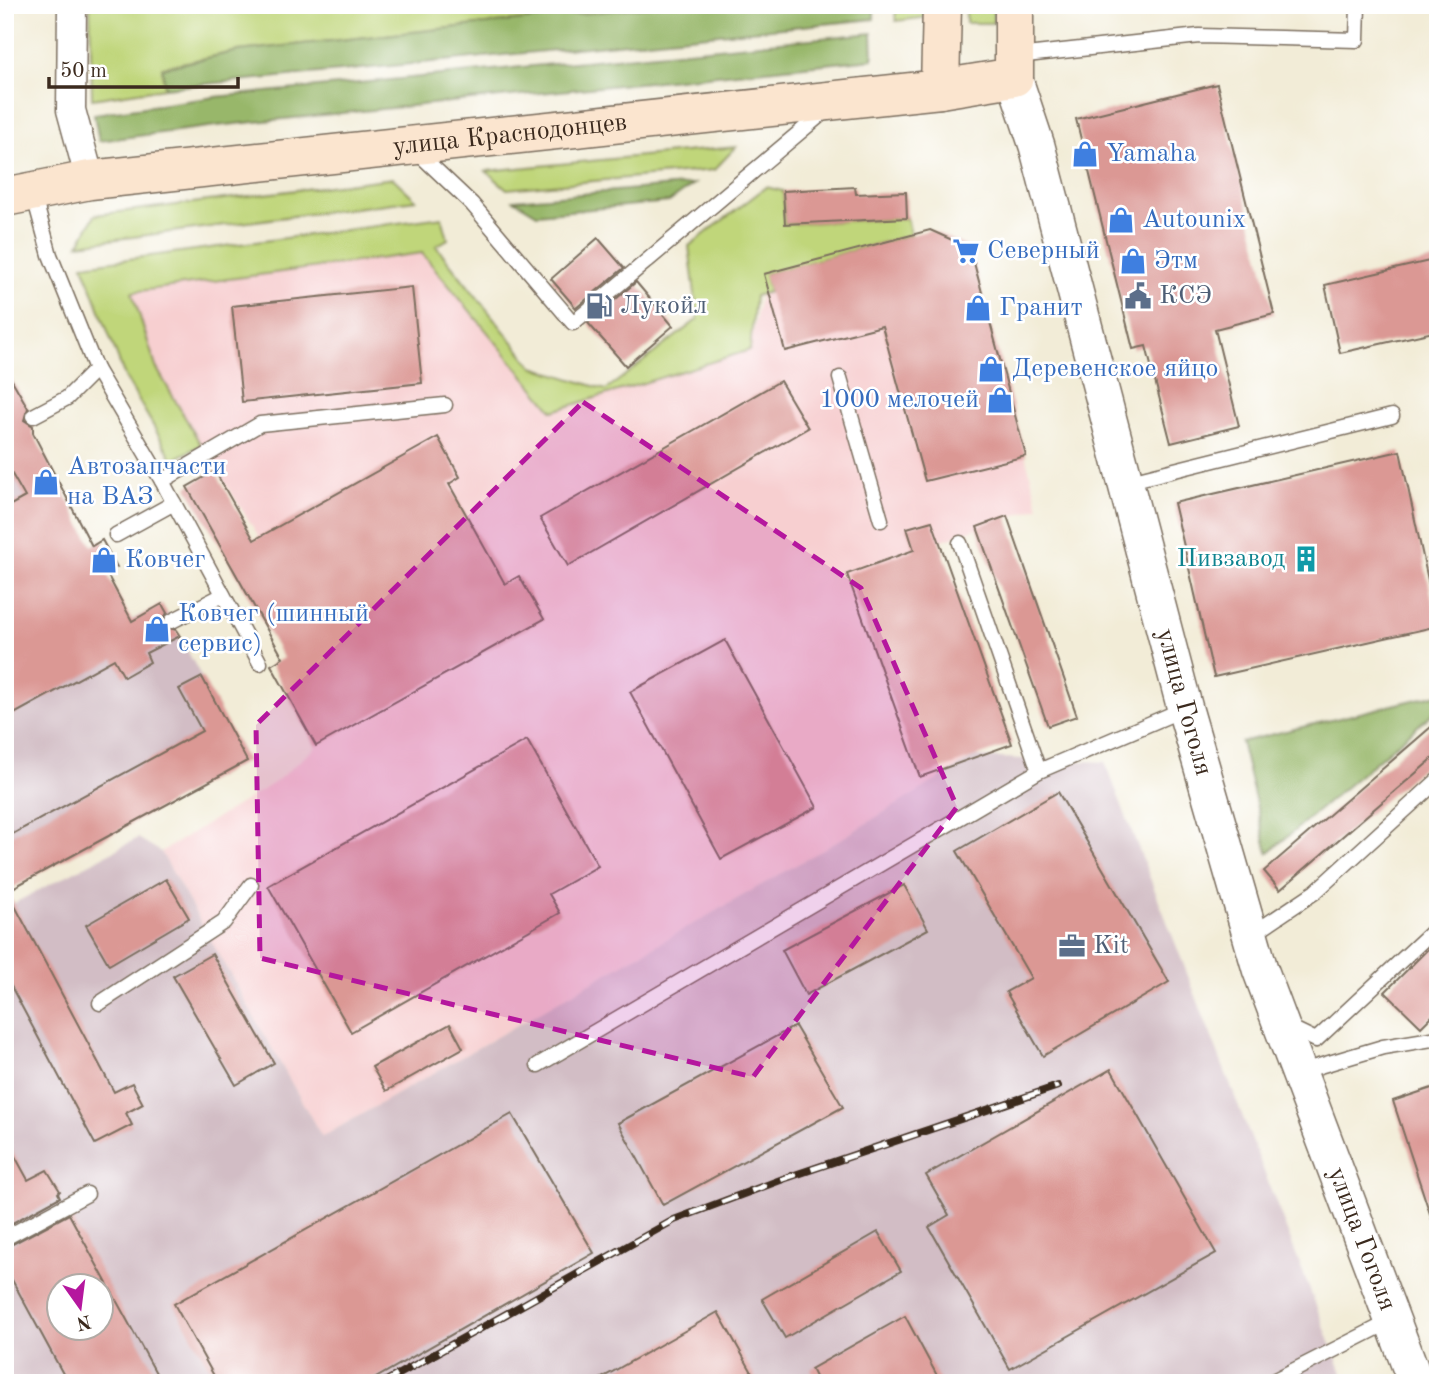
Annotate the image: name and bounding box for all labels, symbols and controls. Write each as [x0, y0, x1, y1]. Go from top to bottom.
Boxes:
scale bar [49, 46, 238, 90]
text: 50 m [60, 61, 107, 82]
street label: улица Краснодонцев [391, 110, 628, 161]
shop icon: Yamaha [1070, 139, 1100, 169]
place label: Yamaha [1106, 141, 1197, 167]
shop icon: Autounix [1106, 205, 1136, 235]
place label: Autounix [1142, 207, 1246, 233]
supermarket icon: Северный [951, 236, 981, 266]
place label: Северный [987, 238, 1100, 264]
shop icon: Этм [1118, 246, 1148, 276]
place label: Этм [1154, 248, 1198, 274]
public building icon: КСЭ [1123, 281, 1153, 311]
place label: КСЭ [1159, 283, 1212, 309]
fuel station icon: Лукойл [584, 291, 614, 321]
place label: Лукойл [620, 293, 707, 319]
shop icon: Гранит [963, 293, 993, 323]
place label: Гранит [999, 295, 1083, 321]
shop icon: Деревенское яйцо [976, 354, 1006, 384]
place label: Деревенское яйцо [1012, 356, 1219, 382]
shop icon: 1000 мелочей [985, 385, 1015, 415]
place label: 1000 мелочей [820, 387, 979, 413]
place label: Автозапчасти на ВАЗ [67, 454, 226, 510]
shop icon: Автозапчасти на ВАЗ [31, 467, 61, 497]
building icon: Пивзавод [1291, 544, 1321, 574]
shop icon: Ковчег [89, 545, 119, 575]
place label: Пивзавод [1177, 546, 1285, 572]
place label: Ковчег [125, 547, 206, 573]
place label: Ковчег (шинный сервис) [178, 601, 369, 657]
shop icon: Ковчег (шинный сервис) [142, 614, 172, 644]
street label: улица Гоголя [1151, 626, 1217, 779]
office icon: Kit [1057, 931, 1087, 961]
place label: Kit [1093, 933, 1129, 959]
street label: улица Гоголя [1323, 1164, 1401, 1314]
north arrow [46, 1272, 116, 1342]
text: N [74, 1310, 93, 1332]

